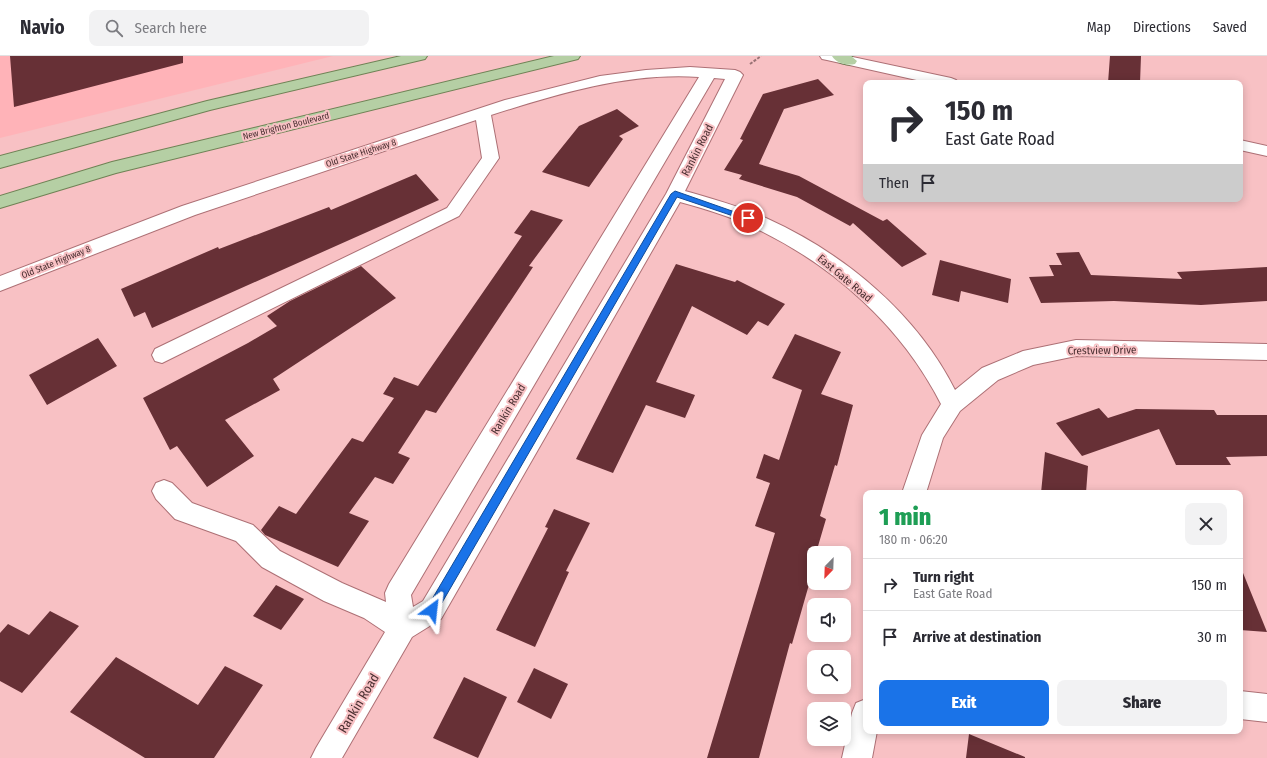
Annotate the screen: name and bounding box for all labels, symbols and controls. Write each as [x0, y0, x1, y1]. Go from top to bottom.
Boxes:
search box [89, 10, 369, 46]
text: Navio [20, 16, 65, 39]
icon: search [103, 17, 125, 39]
text: Search here [135, 19, 207, 37]
text: Map [1087, 19, 1111, 36]
text: Directions [1133, 19, 1191, 36]
text: Saved [1213, 19, 1247, 36]
text: 150 m [945, 94, 1013, 127]
icon: right [879, 96, 931, 148]
street label: New Brighton Boulevard [242, 110, 330, 142]
street label: Rankin Road [679, 122, 716, 178]
text: East Gate Road [945, 128, 1055, 150]
street label: Old State Highway 8 [325, 137, 398, 169]
icon: arrive [917, 172, 939, 194]
text: Then [879, 174, 909, 192]
pin [731, 201, 765, 235]
icon: arrive [737, 207, 759, 229]
street label: Old State Highway 8 [20, 243, 92, 280]
street label: East Gate Road [815, 252, 875, 305]
street label: Crestview Drive [1067, 343, 1137, 358]
street label: Rankin Road [488, 382, 528, 437]
text: 1 min [879, 503, 931, 531]
button: close [1185, 503, 1227, 545]
text: 180 m · 06:20 [879, 532, 948, 547]
north arrow [807, 546, 851, 590]
map controls [807, 546, 851, 746]
text: Turn right [913, 568, 974, 586]
icon: right [879, 574, 901, 596]
text: 150 m [1191, 576, 1227, 594]
text: East Gate Road [913, 586, 992, 601]
position arrow [411, 589, 453, 631]
button: sound [807, 598, 851, 642]
icon: arrive [879, 626, 901, 648]
text: Arrive at destination [913, 628, 1041, 646]
text: 30 m [1197, 628, 1227, 646]
button: search [807, 650, 851, 694]
street label: Rankin Road [335, 671, 382, 736]
button: Exit [879, 680, 1049, 726]
button: Share [1057, 680, 1227, 726]
button: layers [807, 702, 851, 746]

